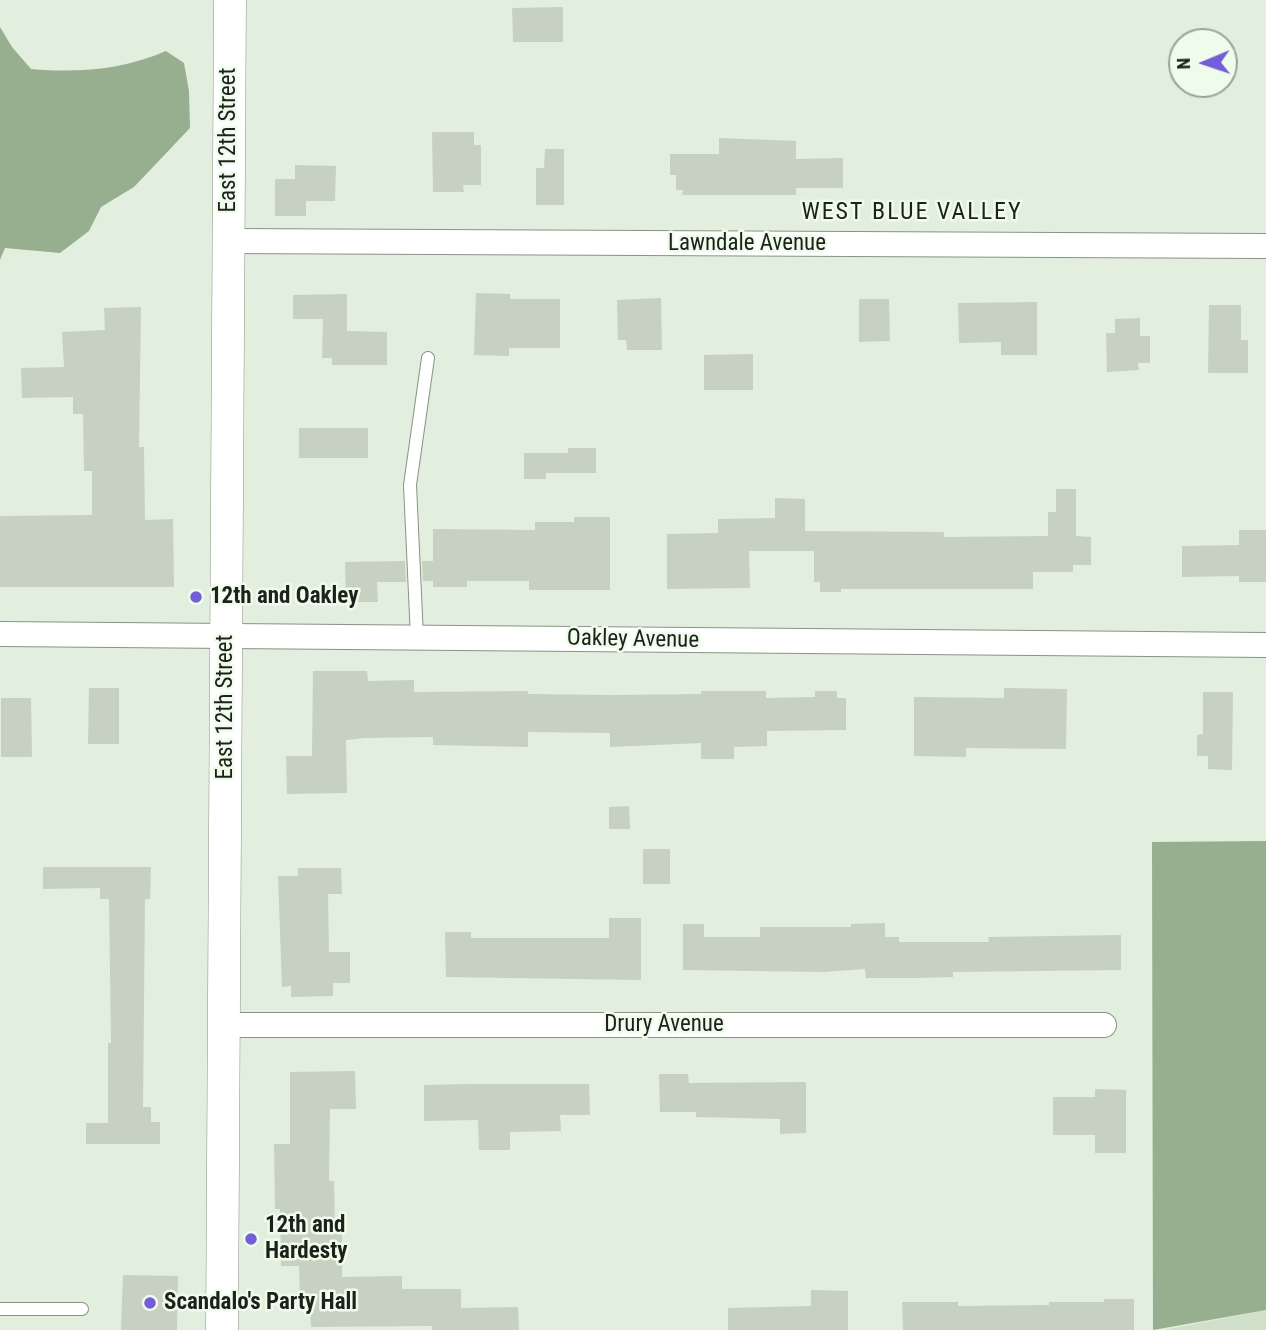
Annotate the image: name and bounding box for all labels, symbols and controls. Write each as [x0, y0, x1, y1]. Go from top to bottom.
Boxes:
north arrow [1168, 28, 1238, 98]
text: N [1172, 57, 1195, 70]
street label: East 12th Street [215, 68, 243, 212]
district label: WEST BLUE VALLEY [803, 199, 1021, 227]
street label: Lawndale Avenue [668, 230, 826, 258]
place label: 12th and Oakley [210, 583, 358, 611]
marker: 12th and Oakley [188, 589, 204, 605]
street label: Oakley Avenue [567, 625, 699, 655]
street label: East 12th Street [212, 635, 240, 779]
street label: Drury Avenue [604, 1011, 724, 1039]
place label: 12th and Hardesty [265, 1212, 347, 1266]
marker: 12th and Hardesty [243, 1231, 259, 1247]
place label: Scandalo's Party Hall [164, 1289, 357, 1317]
marker: Scandalo's Party Hall [142, 1295, 158, 1311]

